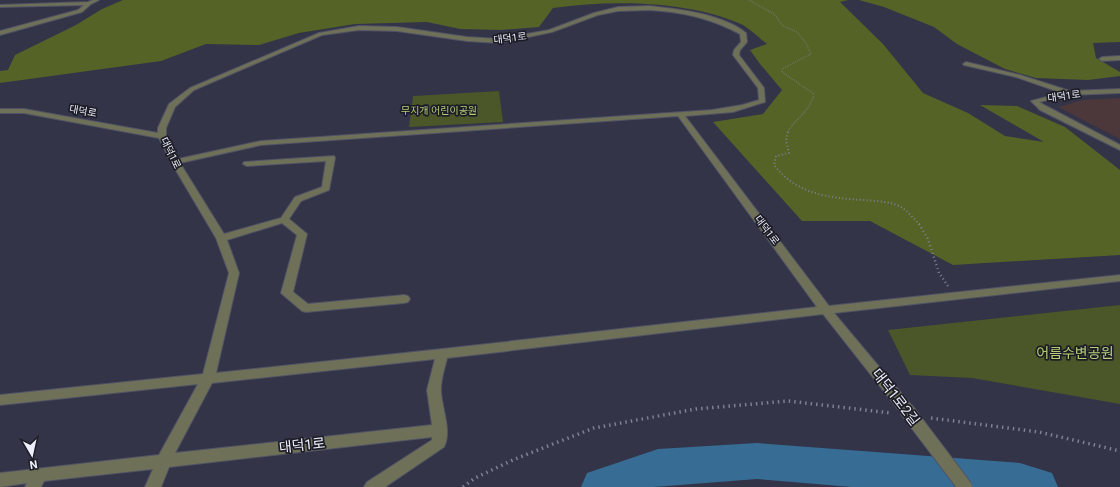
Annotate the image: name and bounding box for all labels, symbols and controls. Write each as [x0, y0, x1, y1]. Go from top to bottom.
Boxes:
street label: 대덕1로 [493, 31, 527, 45]
street label: 대덕1로 [1047, 88, 1081, 104]
street label: 대덕로 [68, 103, 98, 119]
park label: 무지개 어린이공원 [401, 105, 477, 116]
street label: 대덕1로 [159, 136, 183, 170]
street label: 대덕1로 [753, 213, 781, 247]
park label: 어름수변공원 [1036, 345, 1114, 361]
street label: 대덕1로2길 [869, 366, 923, 428]
north arrow [12, 435, 52, 475]
street label: 대덕1로 [278, 435, 326, 455]
text: N [28, 457, 38, 471]

